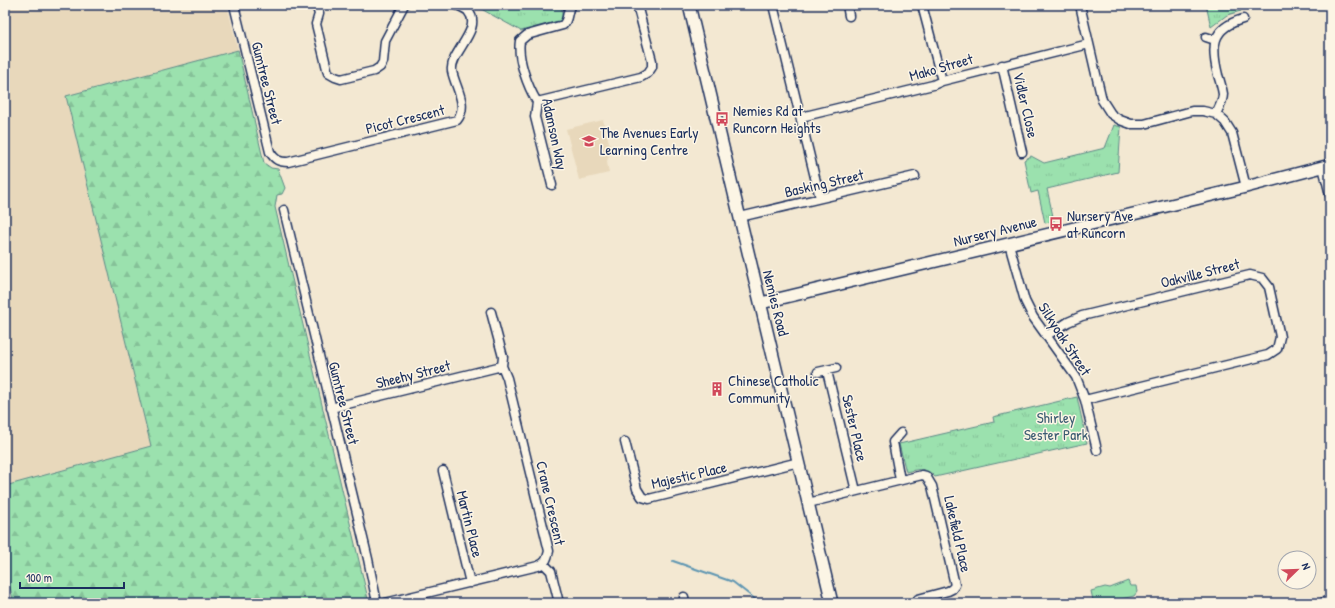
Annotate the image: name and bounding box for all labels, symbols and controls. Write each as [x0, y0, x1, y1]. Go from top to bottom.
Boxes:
street label: Gumtree Street [247, 39, 288, 127]
street label: Mako Street [907, 48, 976, 86]
street label: Vidler Close [1008, 70, 1044, 140]
street label: Adamson Way [537, 96, 573, 172]
street label: Picot Crescent [363, 99, 447, 139]
place label: Nemies Rd at Runcorn Heights [733, 100, 821, 138]
bus stop icon: Nemies Rd at Runcorn Heights [714, 111, 730, 127]
place label: The Avenues Early Learning Centre [600, 122, 699, 160]
school or university icon: The Avenues Early Learning Centre [581, 133, 597, 149]
street label: Basking Street [782, 164, 866, 202]
place label: Nursery Ave at Runcorn [1067, 205, 1133, 243]
street label: Nursery Avenue [951, 211, 1039, 251]
bus stop icon: Nursery Ave at Runcorn [1048, 216, 1064, 232]
street label: Oakville Street [1158, 253, 1242, 293]
street label: Nemies Road [758, 268, 794, 338]
street label: Silkyoak Street [1034, 298, 1097, 380]
street label: Sheehy Street [374, 354, 453, 393]
street label: Gumtree Street [324, 359, 365, 447]
place label: Chinese Catholic Community [728, 370, 819, 408]
building icon: Chinese Catholic Community [709, 381, 725, 397]
street label: Sester Place [837, 393, 873, 463]
park label: Shirley Sester Park [1024, 407, 1088, 445]
street label: Majestic Place [649, 456, 729, 494]
street label: Crane Crescent [531, 459, 571, 548]
street label: Martin Place [452, 488, 488, 560]
street label: Lakefield Place [939, 494, 977, 574]
north arrow [1277, 550, 1317, 590]
text: N [1299, 561, 1314, 572]
scale bar [20, 564, 124, 590]
text: 100 m [26, 569, 52, 586]

